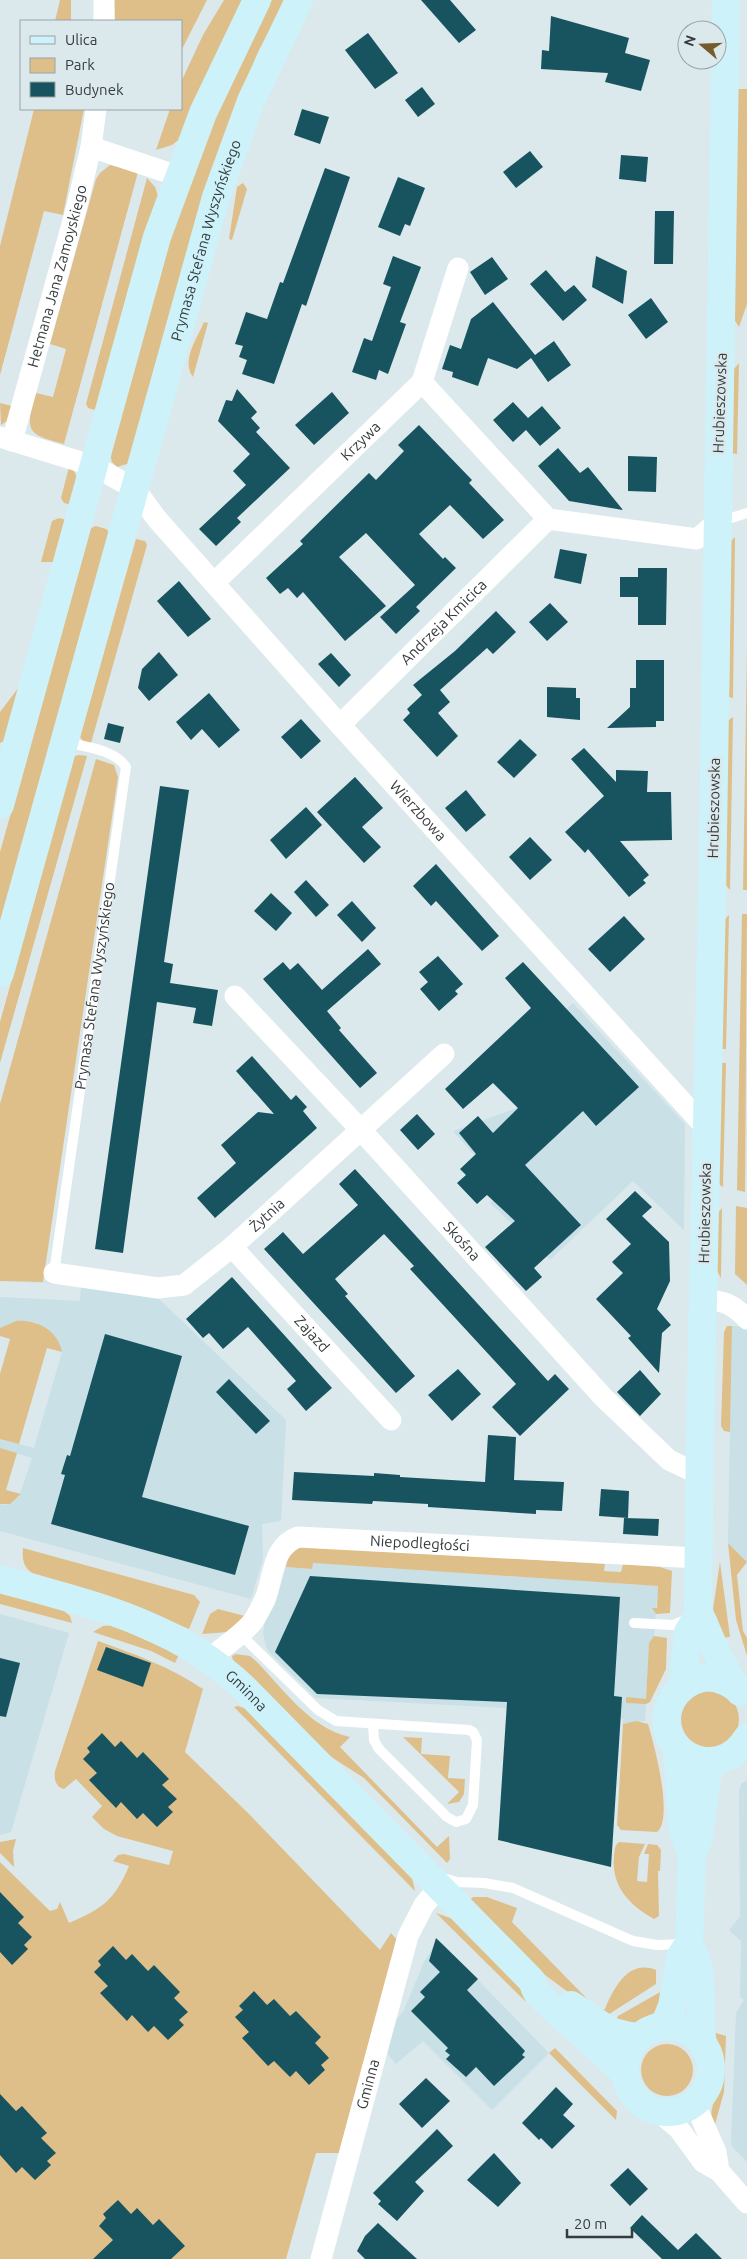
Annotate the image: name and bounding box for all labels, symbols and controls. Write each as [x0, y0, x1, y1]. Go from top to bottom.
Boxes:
legend [20, 20, 182, 110]
north arrow [677, 20, 727, 70]
text: Ulica [65, 31, 97, 48]
text: N [680, 33, 699, 48]
text: Park [65, 56, 95, 73]
text: Budynek [65, 81, 124, 98]
street label: Prymasa Stefana Wyszyńskiego [167, 137, 244, 343]
street label: Hetmana Jana Zamoyskiego [24, 183, 90, 369]
street label: Hrubieszowska [709, 352, 730, 454]
street label: Krzywa [337, 418, 384, 464]
street label: Andrzeja Kmicica [397, 576, 490, 668]
street label: Hrubieszowska [704, 757, 723, 859]
street label: Wierzbowa [387, 777, 450, 844]
street label: Prymasa Stefana Wyszyńskiego [71, 881, 118, 1091]
street label: Hrubieszowska [695, 1162, 714, 1264]
street label: Żytnia [246, 1194, 288, 1235]
street label: Skośna [440, 1218, 484, 1264]
street label: Zajazd [291, 1312, 333, 1355]
street label: Niepodległości [370, 1532, 470, 1554]
street label: Gminna [222, 1666, 271, 1715]
street label: Gminna [353, 2057, 382, 2111]
scale bar [567, 2206, 632, 2238]
text: 20 m [574, 2215, 607, 2232]

